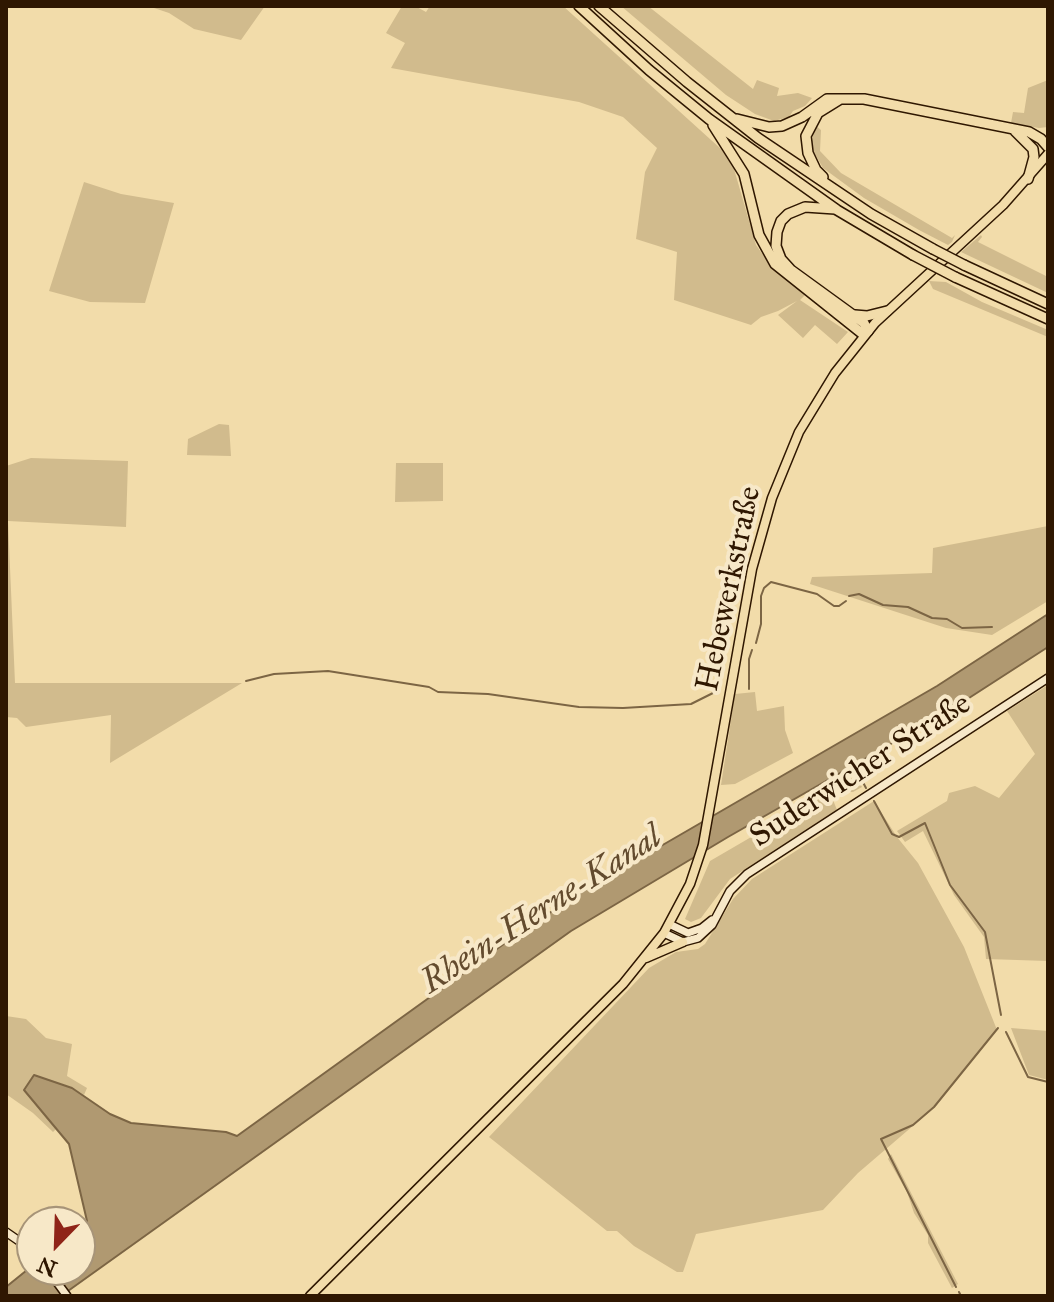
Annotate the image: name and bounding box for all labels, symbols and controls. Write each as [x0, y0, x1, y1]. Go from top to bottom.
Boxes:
street label: Hebewerkstraße [690, 483, 770, 695]
street label: Suderwicher Straße [744, 685, 978, 857]
water label: Rhein-Herne-Kanal [414, 818, 670, 1004]
north arrow [16, 1206, 96, 1286]
text: N [33, 1251, 61, 1283]

